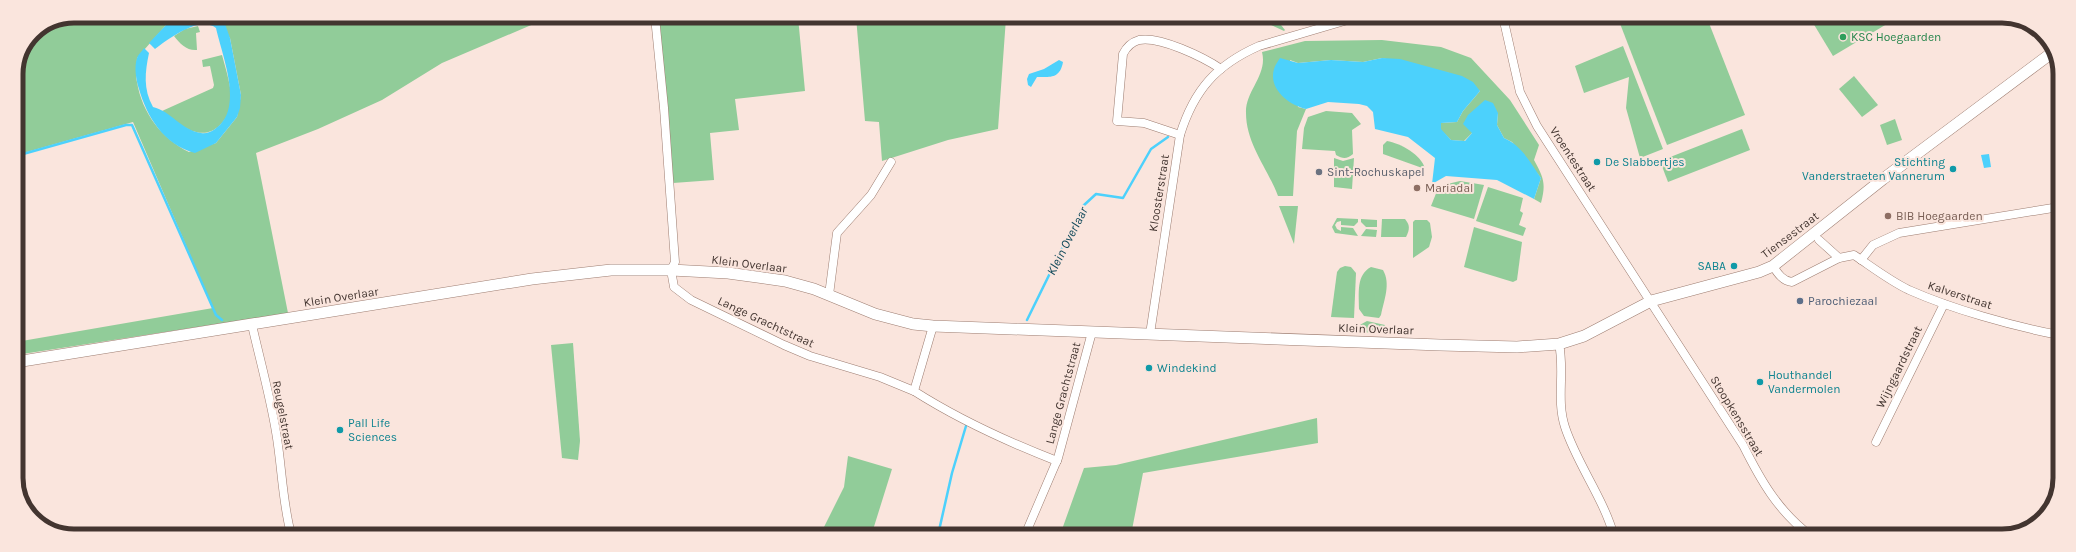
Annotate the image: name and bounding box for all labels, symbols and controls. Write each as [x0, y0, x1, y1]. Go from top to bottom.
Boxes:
place label: KSC Hoegaarden [1851, 30, 1941, 44]
marker: KSC Hoegaarden [1838, 32, 1848, 42]
street label: Vroentestraat [1547, 124, 1599, 194]
street label: Kloosterstraat [1146, 153, 1172, 233]
place label: De Slabbertjes [1605, 155, 1685, 169]
place label: Stichting Vanderstraeten Vannerum [1802, 155, 1945, 183]
marker: De Slabbertjes [1592, 157, 1602, 167]
marker: Stichting Vanderstraeten Vannerum [1948, 164, 1958, 174]
place label: Sint-Rochuskapel [1327, 165, 1425, 179]
marker: Sint-Rochuskapel [1314, 167, 1324, 177]
place label: Mariadal [1425, 181, 1473, 195]
marker: Mariadal [1412, 183, 1422, 193]
water label: Klein Overlaar [1043, 204, 1091, 278]
street label: Tiensestraat [1758, 209, 1822, 261]
place label: BIB Hoegaarden [1896, 209, 1983, 223]
marker: BIB Hoegaarden [1883, 211, 1893, 221]
street label: Klein Overlaar [711, 252, 788, 276]
place label: SABA [1697, 259, 1726, 273]
marker: SABA [1729, 261, 1739, 271]
street label: Kalverstraat [1926, 278, 1994, 312]
street label: Klein Overlaar [303, 284, 380, 310]
street label: Lange Grachtstraat [716, 294, 817, 351]
place label: Parochiezaal [1808, 294, 1878, 308]
marker: Parochiezaal [1795, 296, 1805, 306]
street label: Klein Overlaar [1338, 321, 1415, 337]
street label: Wijngaardstraat [1873, 323, 1925, 410]
street label: Lange Grachtstraat [1043, 340, 1083, 445]
place label: Windekind [1157, 361, 1217, 375]
marker: Windekind [1144, 363, 1154, 373]
place label: Houthandel Vandermolen [1768, 368, 1840, 396]
street label: Stoopkensstraat [1708, 373, 1767, 459]
marker: Houthandel Vandermolen [1755, 377, 1765, 387]
street label: Reugelstraat [269, 379, 297, 451]
place label: Pall Life Sciences [348, 416, 397, 444]
marker: Pall Life Sciences [335, 425, 345, 435]

